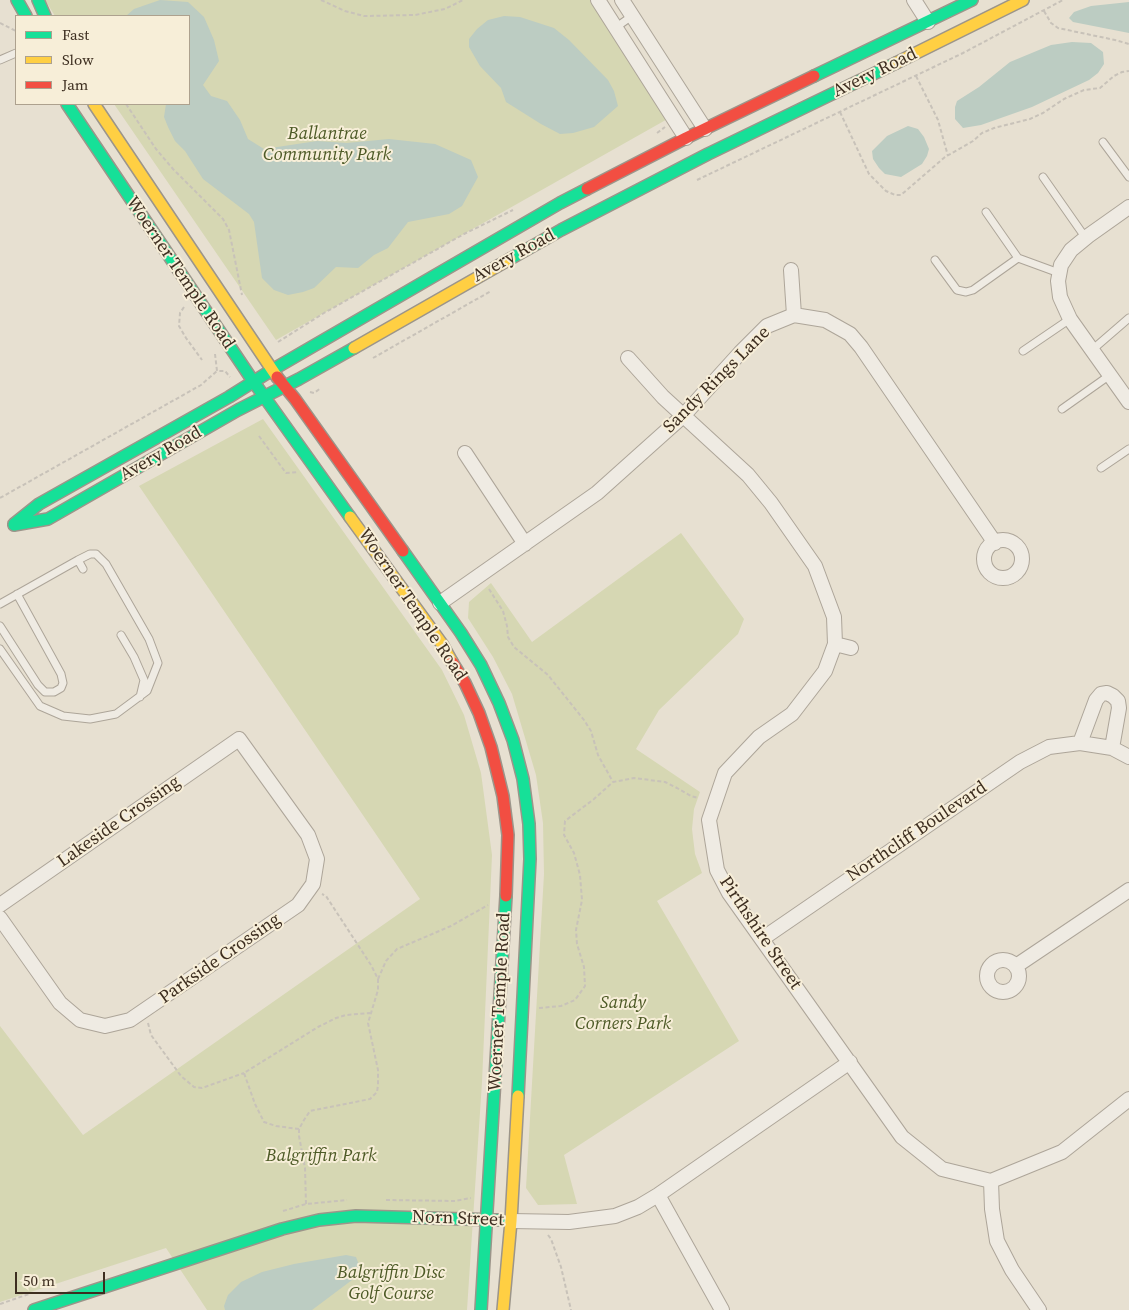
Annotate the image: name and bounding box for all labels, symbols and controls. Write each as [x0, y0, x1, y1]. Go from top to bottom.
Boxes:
legend [15, 15, 190, 105]
text: Fast [62, 24, 89, 45]
street label: Avery Road [829, 43, 921, 103]
text: Slow [62, 49, 94, 70]
text: Jam [62, 74, 88, 95]
park label: Ballantrae Community Park [263, 123, 391, 166]
street label: Woerner Temple Road [121, 193, 239, 353]
street label: Avery Road [469, 225, 559, 287]
street label: Sandy Rings Lane [659, 322, 775, 438]
street label: Avery Road [116, 422, 206, 486]
street label: Woerner Temple Road [353, 525, 471, 685]
street label: Lakeside Crossing [53, 772, 185, 872]
street label: Northcliff Boulevard [843, 777, 991, 887]
street label: Pirthshire Street [714, 872, 806, 994]
street label: Parkside Crossing [155, 909, 285, 1009]
street label: Woerner Temple Road [485, 912, 515, 1092]
park label: Sandy Corners Park [575, 992, 671, 1034]
park label: Balgriffin Park [266, 1145, 376, 1167]
street label: Norn Street [412, 1207, 504, 1231]
scale bar [18, 1262, 108, 1294]
park label: Balgriffin Disc Golf Course [337, 1262, 445, 1304]
text: 50 m [23, 1270, 55, 1291]

